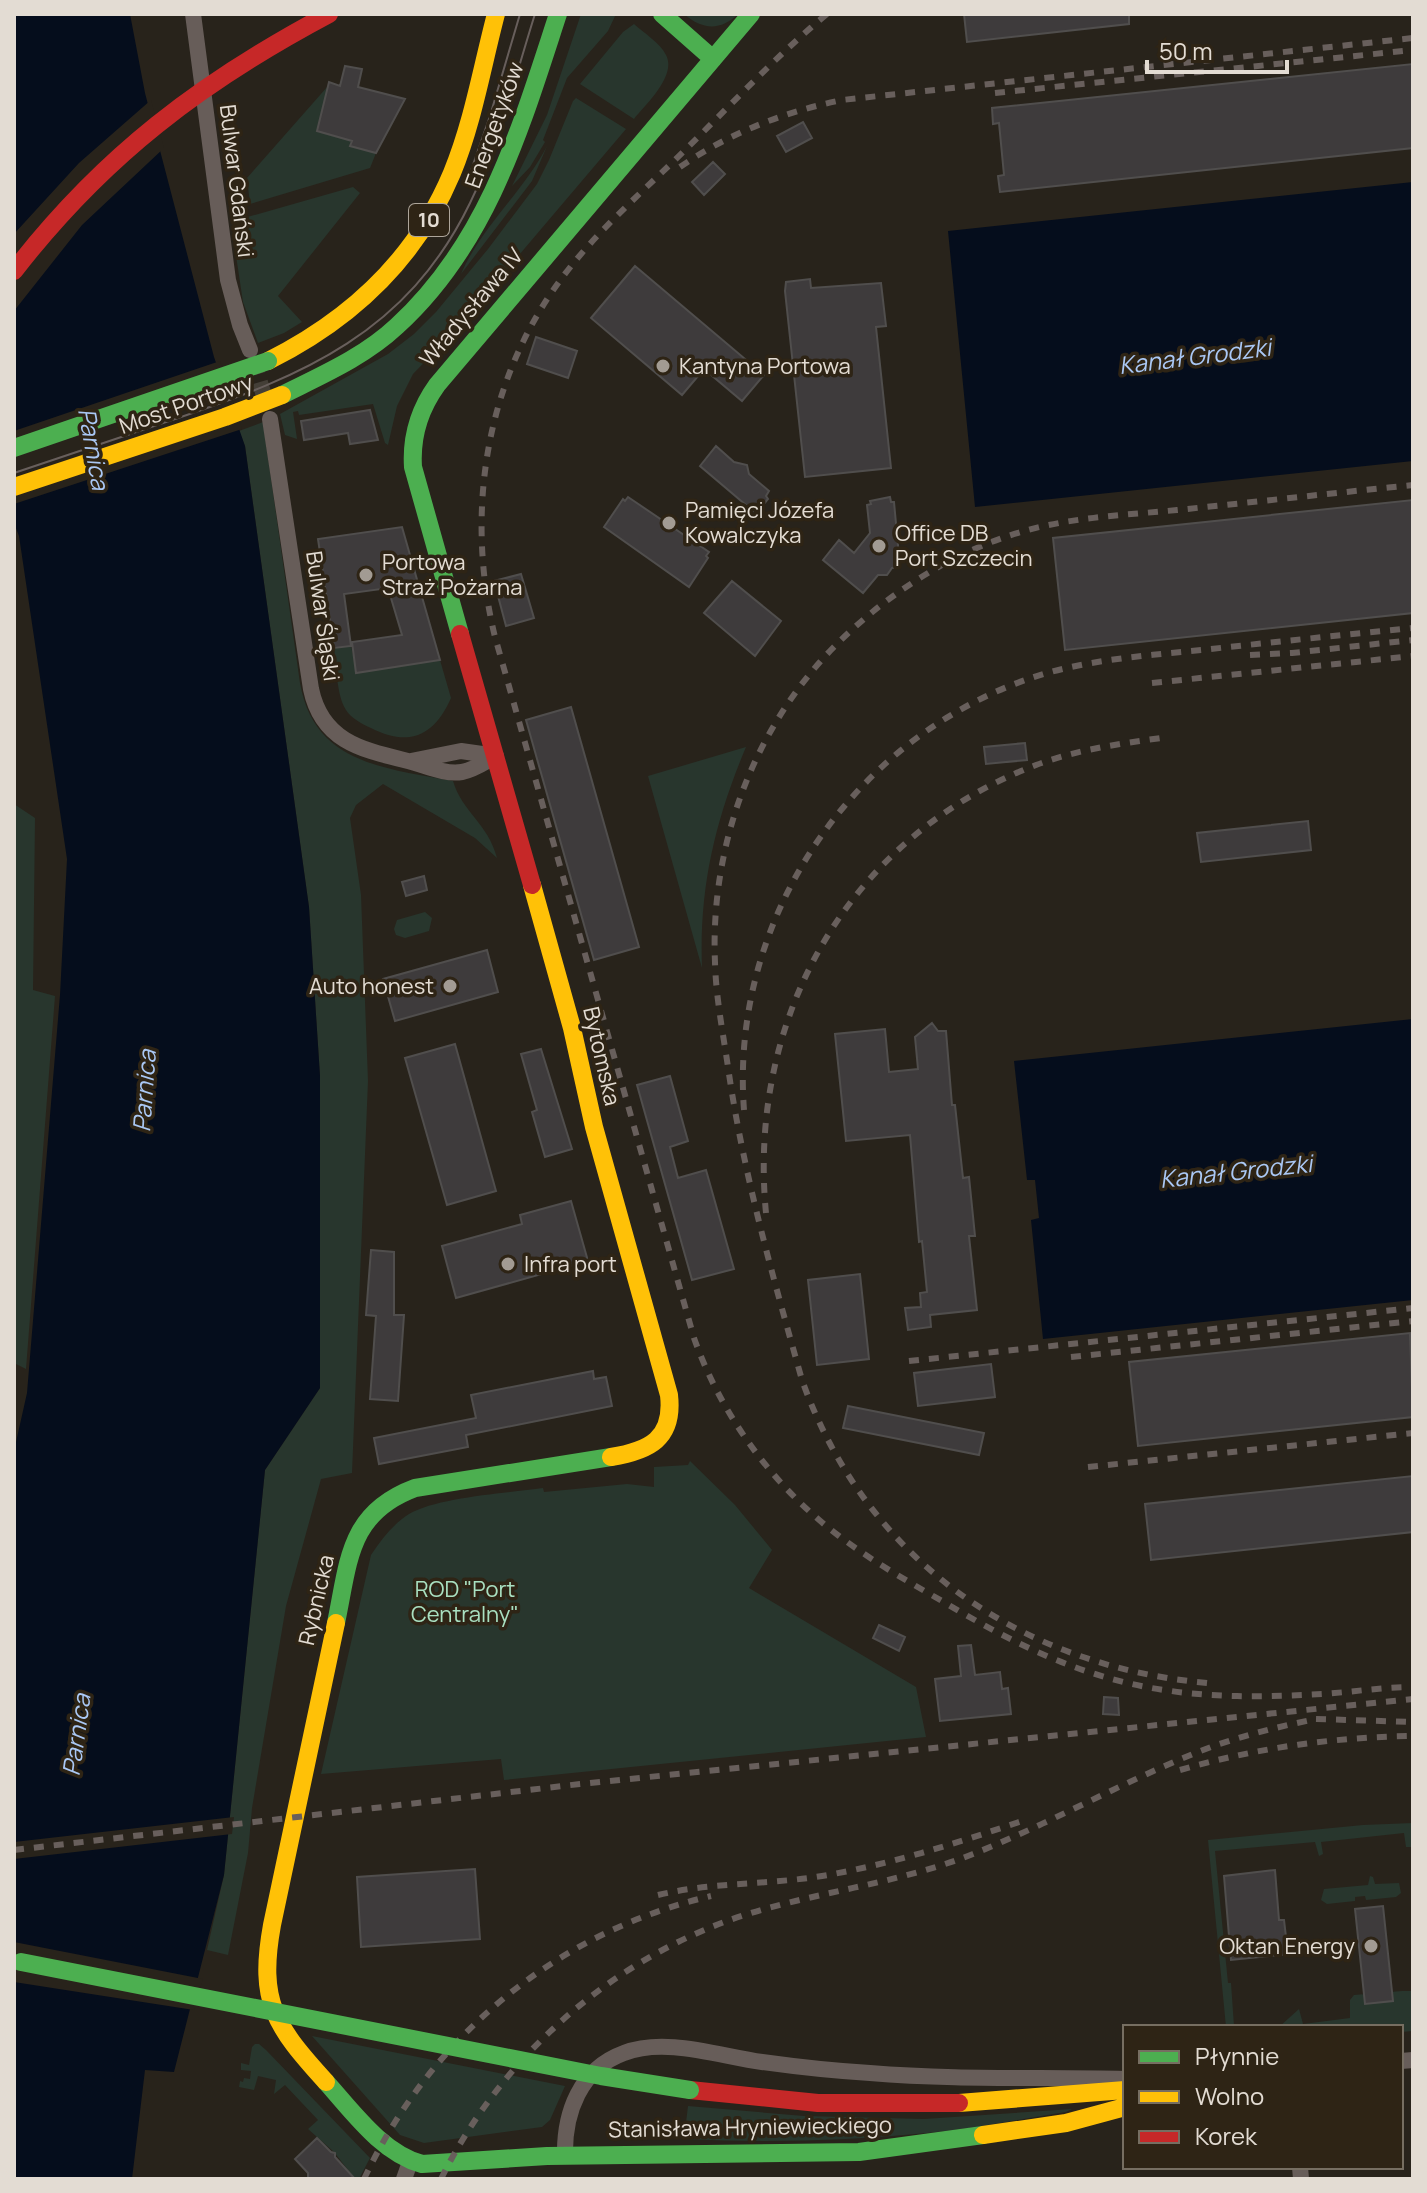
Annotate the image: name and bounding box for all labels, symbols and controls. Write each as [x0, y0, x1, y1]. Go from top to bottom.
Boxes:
scale bar [1147, 24, 1287, 74]
text: 50 m [1159, 34, 1213, 67]
street label: Energetyków [457, 58, 531, 192]
street label: Bulwar Gdański [213, 103, 261, 259]
road number: 10 [409, 204, 449, 236]
street label: Władysława IV [412, 241, 530, 373]
water label: Kanał Grodzki [1117, 329, 1276, 381]
place label: Kantyna Portowa [679, 351, 851, 381]
marker: Kantyna Portowa [654, 357, 672, 375]
street label: Most Portowy [115, 367, 257, 441]
water label: Parnica [71, 405, 118, 494]
place label: Pamięci Józefa Kowalczyka [685, 495, 834, 550]
marker: Pamięci Józefa Kowalczyka [660, 514, 678, 532]
place label: Office DB Port Szczecin [895, 518, 1033, 573]
marker: Office DB Port Szczecin [870, 537, 888, 555]
place label: Portowa Straż Pożarna [382, 547, 522, 602]
street label: Bulwar Śląski [299, 549, 347, 683]
marker: Portowa Straż Pożarna [357, 566, 375, 584]
place label: Auto honest [309, 971, 434, 1001]
marker: Auto honest [441, 977, 459, 995]
street label: Bytomska [576, 1004, 628, 1108]
water label: Parnica [124, 1047, 163, 1133]
water label: Kanał Grodzki [1158, 1146, 1317, 1195]
place label: Infra port [524, 1249, 617, 1279]
marker: Infra port [499, 1255, 517, 1273]
street label: Rybnicka [291, 1552, 341, 1648]
park label: ROD "Port Centralny" [411, 1574, 519, 1629]
water label: Parnica [53, 1690, 98, 1778]
place label: Oktan Energy [1219, 1931, 1355, 1961]
marker: Oktan Energy [1362, 1937, 1380, 1955]
legend [1123, 2025, 1403, 2169]
text: Płynnie [1195, 2039, 1279, 2072]
text: Wolno [1195, 2079, 1264, 2112]
street label: Stanisława Hryniewieckiego [608, 2110, 892, 2144]
text: Korek [1195, 2119, 1258, 2152]

